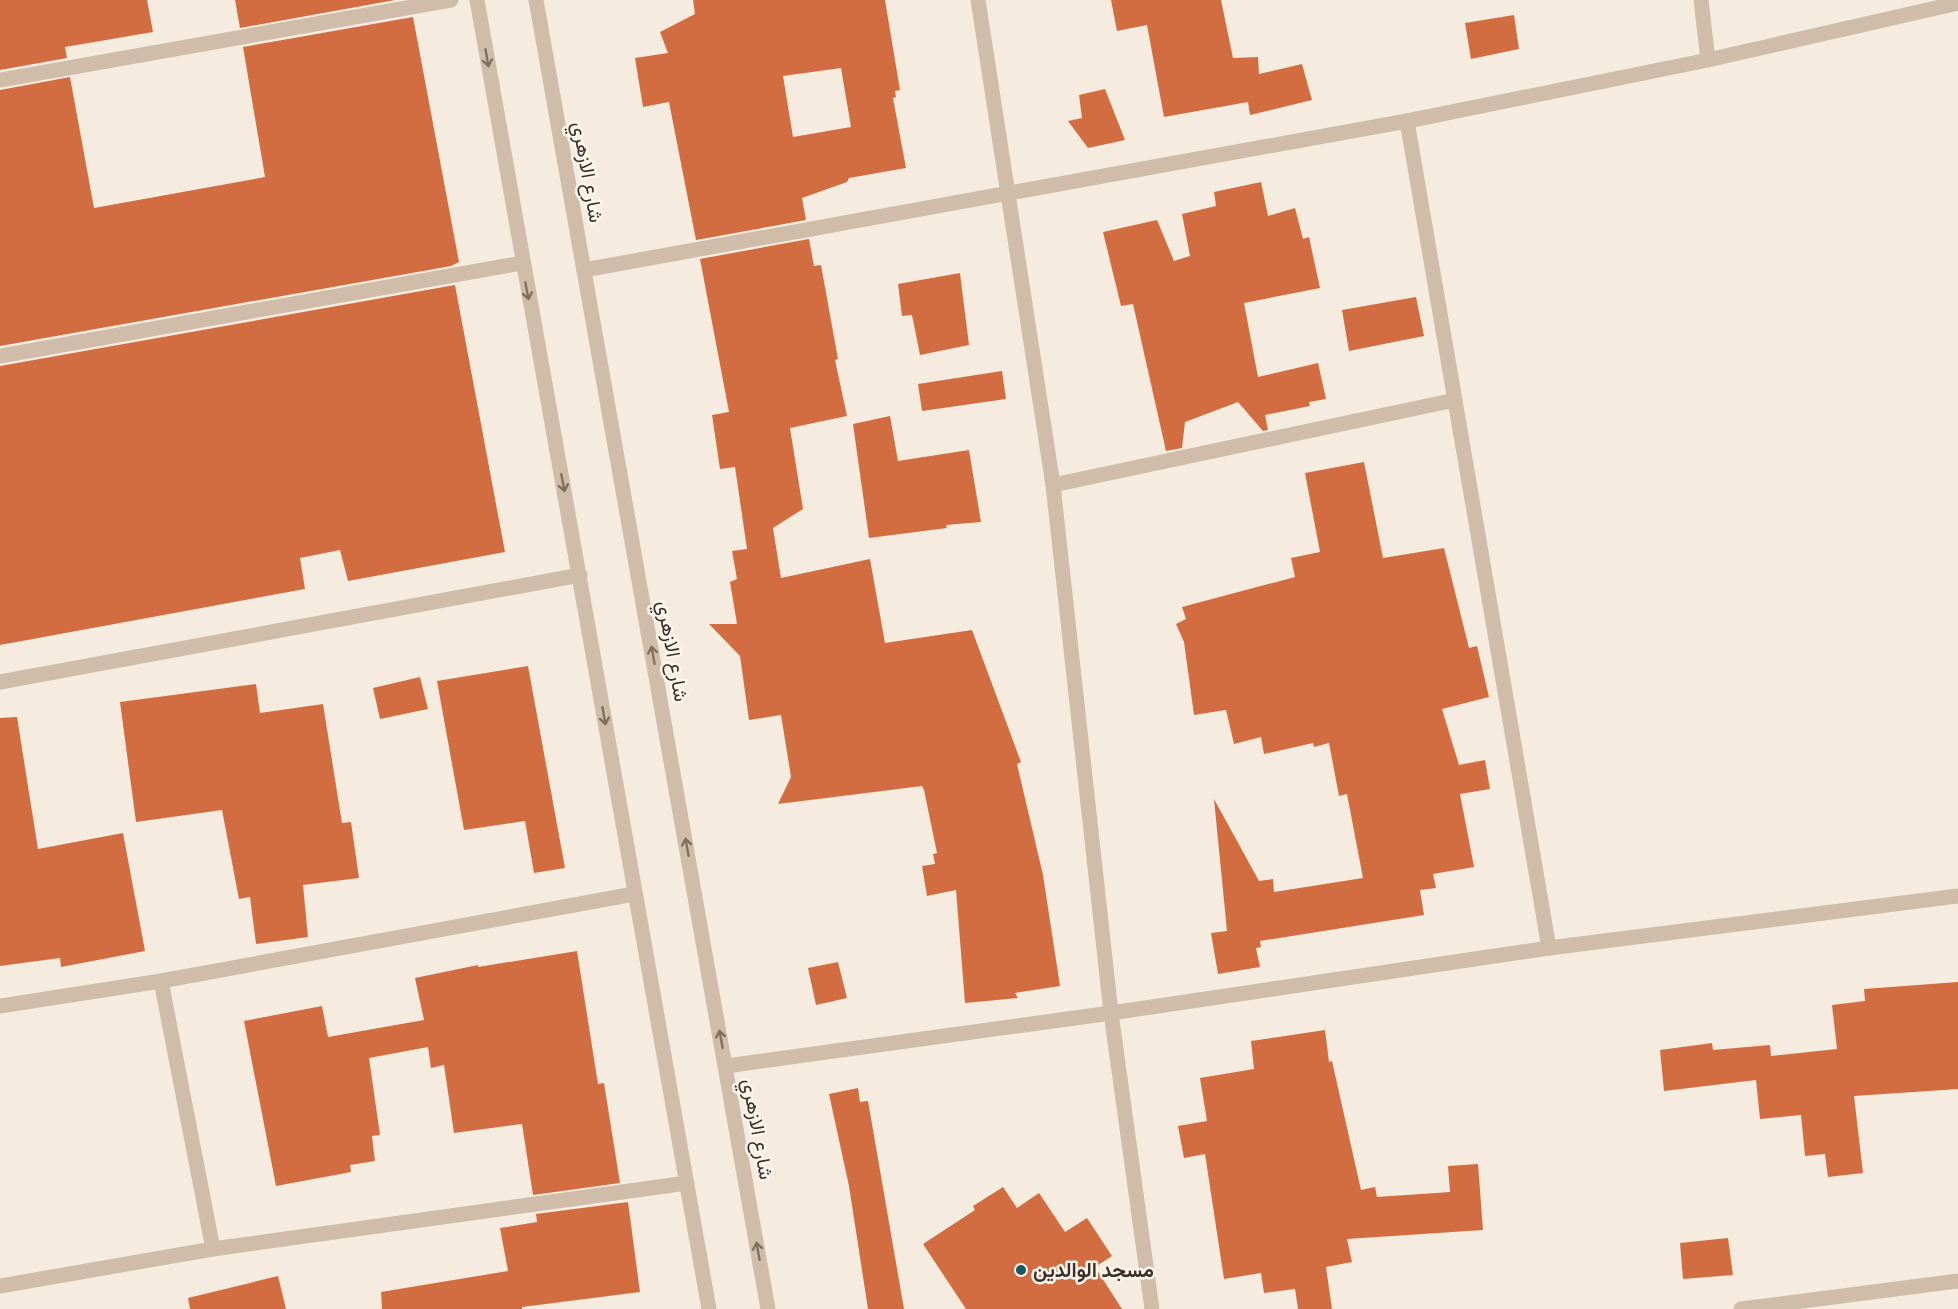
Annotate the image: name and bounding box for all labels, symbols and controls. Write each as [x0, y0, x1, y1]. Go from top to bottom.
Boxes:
one-way arrow [482, 47, 493, 67]
street label: شارع الازهري [562, 120, 609, 225]
one-way arrow [522, 281, 533, 301]
one-way arrow [557, 473, 568, 492]
street label: شارع الازهري [647, 599, 694, 704]
one-way arrow [647, 645, 658, 665]
one-way arrow [599, 706, 610, 726]
one-way arrow [681, 837, 692, 857]
one-way arrow [715, 1029, 726, 1049]
street label: شارع الازهري [732, 1077, 779, 1182]
one-way arrow [752, 1242, 763, 1262]
place label: مسجد الوالدين [1033, 1258, 1154, 1283]
marker: مسجد الوالدين [1014, 1263, 1028, 1277]

